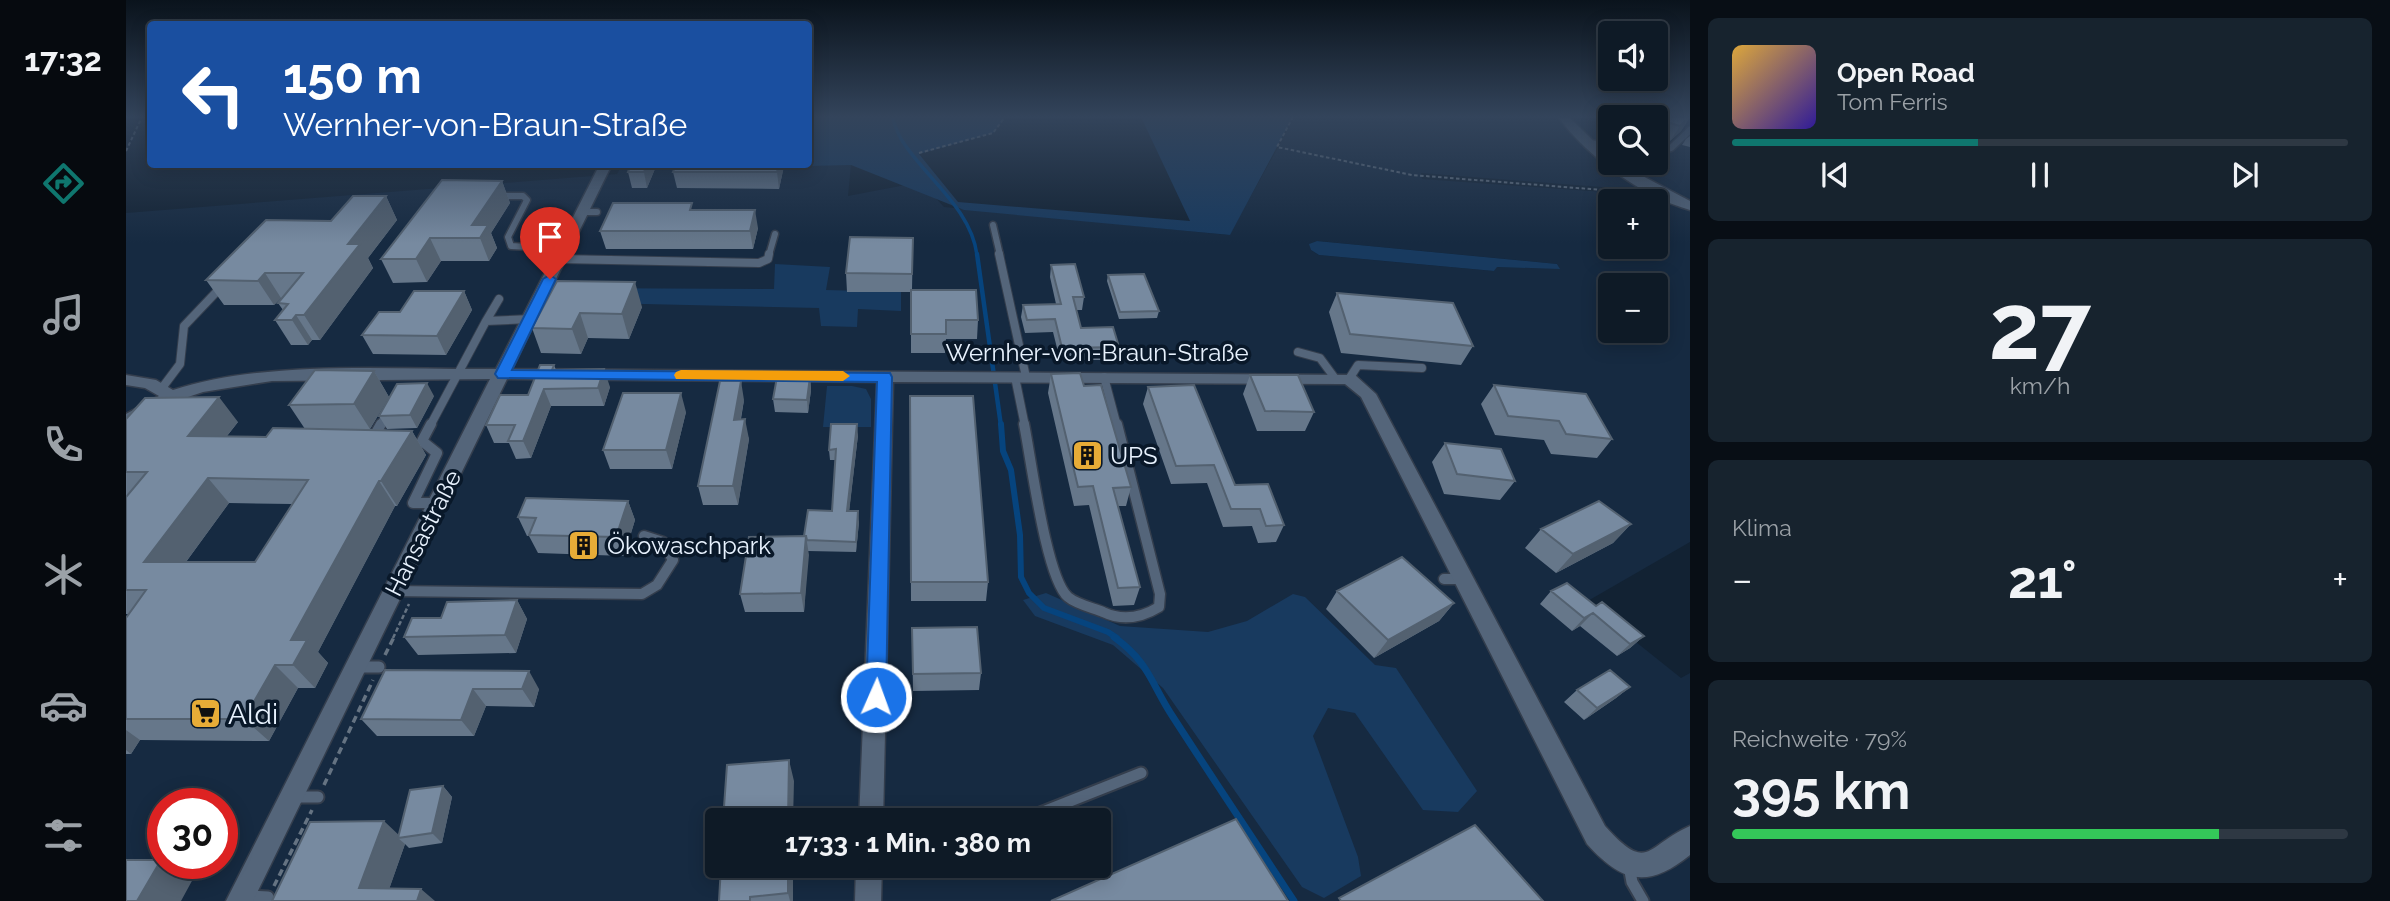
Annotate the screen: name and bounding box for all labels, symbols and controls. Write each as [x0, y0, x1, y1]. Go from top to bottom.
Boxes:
map controls [1598, 21, 1668, 343]
button: sound [1598, 21, 1668, 91]
text: 17:32 [24, 41, 102, 78]
text: 150 m [283, 47, 422, 104]
icon: left [168, 49, 259, 140]
text: Open Road [1837, 58, 1975, 88]
text: Tom Ferris [1837, 88, 1948, 115]
button: search [1598, 105, 1668, 175]
text: Wernher-von-Braun-Straße [283, 106, 687, 143]
icon: previous [1816, 156, 1854, 194]
icon: pause [2021, 156, 2059, 194]
icon: next [2226, 156, 2264, 194]
icon: directions [39, 159, 88, 208]
button: + [1598, 189, 1668, 259]
pin [520, 207, 580, 279]
icon: arrive [531, 218, 569, 256]
button: − [1598, 273, 1668, 343]
text: 27 [1989, 273, 2091, 380]
icon: music [39, 290, 88, 339]
street label: Wernher-von-Braun-Straße [945, 338, 1249, 367]
text: km/h [2010, 372, 2070, 399]
icon: phone [39, 420, 88, 469]
building icon: UPS [1070, 438, 1104, 472]
place label: UPS [1110, 441, 1158, 470]
street label: Hansastraße [379, 465, 467, 601]
text: Klima [1732, 514, 1792, 541]
building icon: Ökowaschpark [567, 528, 601, 562]
place label: Ökowaschpark [607, 531, 771, 560]
text: 21° [2008, 549, 2077, 610]
icon: climate [39, 550, 88, 599]
text: − [1732, 557, 1752, 602]
text: + [2332, 557, 2348, 602]
position arrow [839, 660, 913, 734]
icon: car [39, 681, 88, 730]
supermarket icon: Aldi [188, 697, 222, 731]
place label: Aldi [228, 698, 278, 731]
text: Reichweite · 79% [1732, 725, 1907, 752]
text: 395 km [1732, 760, 1910, 821]
speed limit sign: 30 [147, 788, 238, 879]
icon: filters [39, 811, 88, 860]
text: 17:33 · 1 Min. · 380 m [785, 828, 1031, 858]

